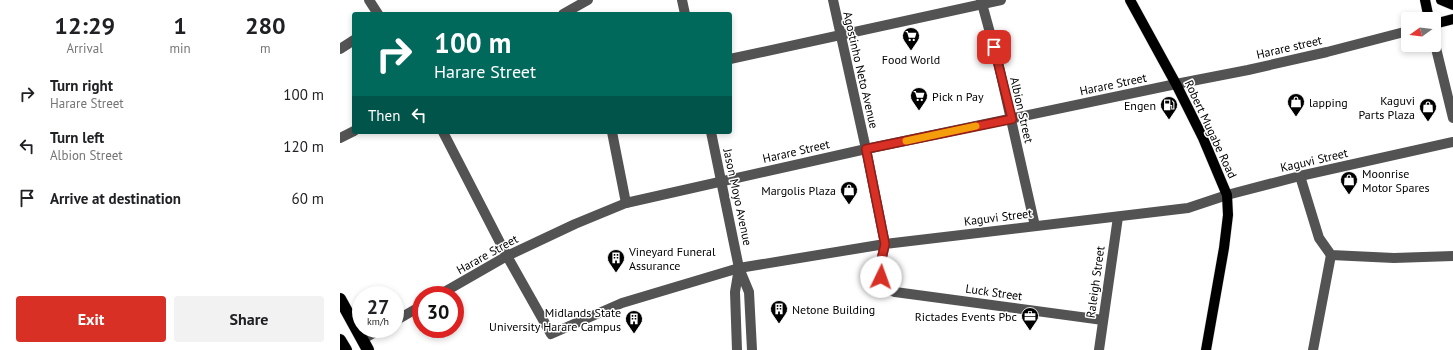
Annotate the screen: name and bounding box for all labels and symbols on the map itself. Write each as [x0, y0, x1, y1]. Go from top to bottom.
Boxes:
street label: Agostinho Neto Avenue [840, 10, 882, 130]
north arrow [1401, 12, 1441, 52]
supermarket icon: Food World [901, 26, 921, 51]
pin [977, 30, 1011, 64]
street label: Harare street [1255, 32, 1323, 62]
place label: Food World [882, 52, 940, 67]
street label: Harare Street [1078, 70, 1148, 98]
street label: Albion Street [1007, 76, 1037, 144]
street label: Robert Mugabe Road [1182, 77, 1240, 181]
supermarket icon: Pick n Pay [909, 86, 929, 111]
place label: Pick n Pay [932, 89, 984, 104]
shop icon: lapping [1286, 92, 1306, 117]
place label: Kaguvi Parts Plaza [1359, 93, 1415, 122]
fuel station icon: Engen [1159, 95, 1179, 120]
place label: lapping [1309, 95, 1348, 110]
shop icon: Kaguvi Parts Plaza [1418, 97, 1438, 122]
place label: Engen [1124, 98, 1156, 113]
street label: Harare Street [761, 136, 831, 166]
street label: Kaguvi Street [1279, 145, 1349, 175]
street label: Jason Moyo Avenue [720, 146, 756, 247]
place label: Moonrise Motor Spares [1362, 166, 1430, 195]
shop icon: Moonrise Motor Spares [1339, 170, 1359, 195]
shop icon: Margolis Plaza [839, 180, 859, 205]
place label: Margolis Plaza [761, 183, 836, 198]
street label: Kaguvi Street [963, 205, 1033, 229]
street label: Harare Street [454, 231, 520, 277]
place label: Vineyard Funeral Assurance [628, 244, 716, 273]
street label: Raleigh Street [1083, 245, 1107, 319]
building icon: Vineyard Funeral Assurance [606, 248, 626, 273]
position arrow [860, 256, 902, 298]
street label: Luck Street [965, 281, 1023, 303]
speed limit sign: 30 [412, 286, 464, 338]
building icon: Netone Building [769, 299, 789, 324]
place label: Netone Building [792, 302, 875, 317]
place label: Midlands State University Harare Campus [489, 305, 621, 334]
office icon: Rictades Events Pbc [1020, 306, 1040, 331]
building icon: Midlands State University Harare Campus [624, 309, 644, 334]
place label: Rictades Events Pbc [915, 309, 1018, 324]

